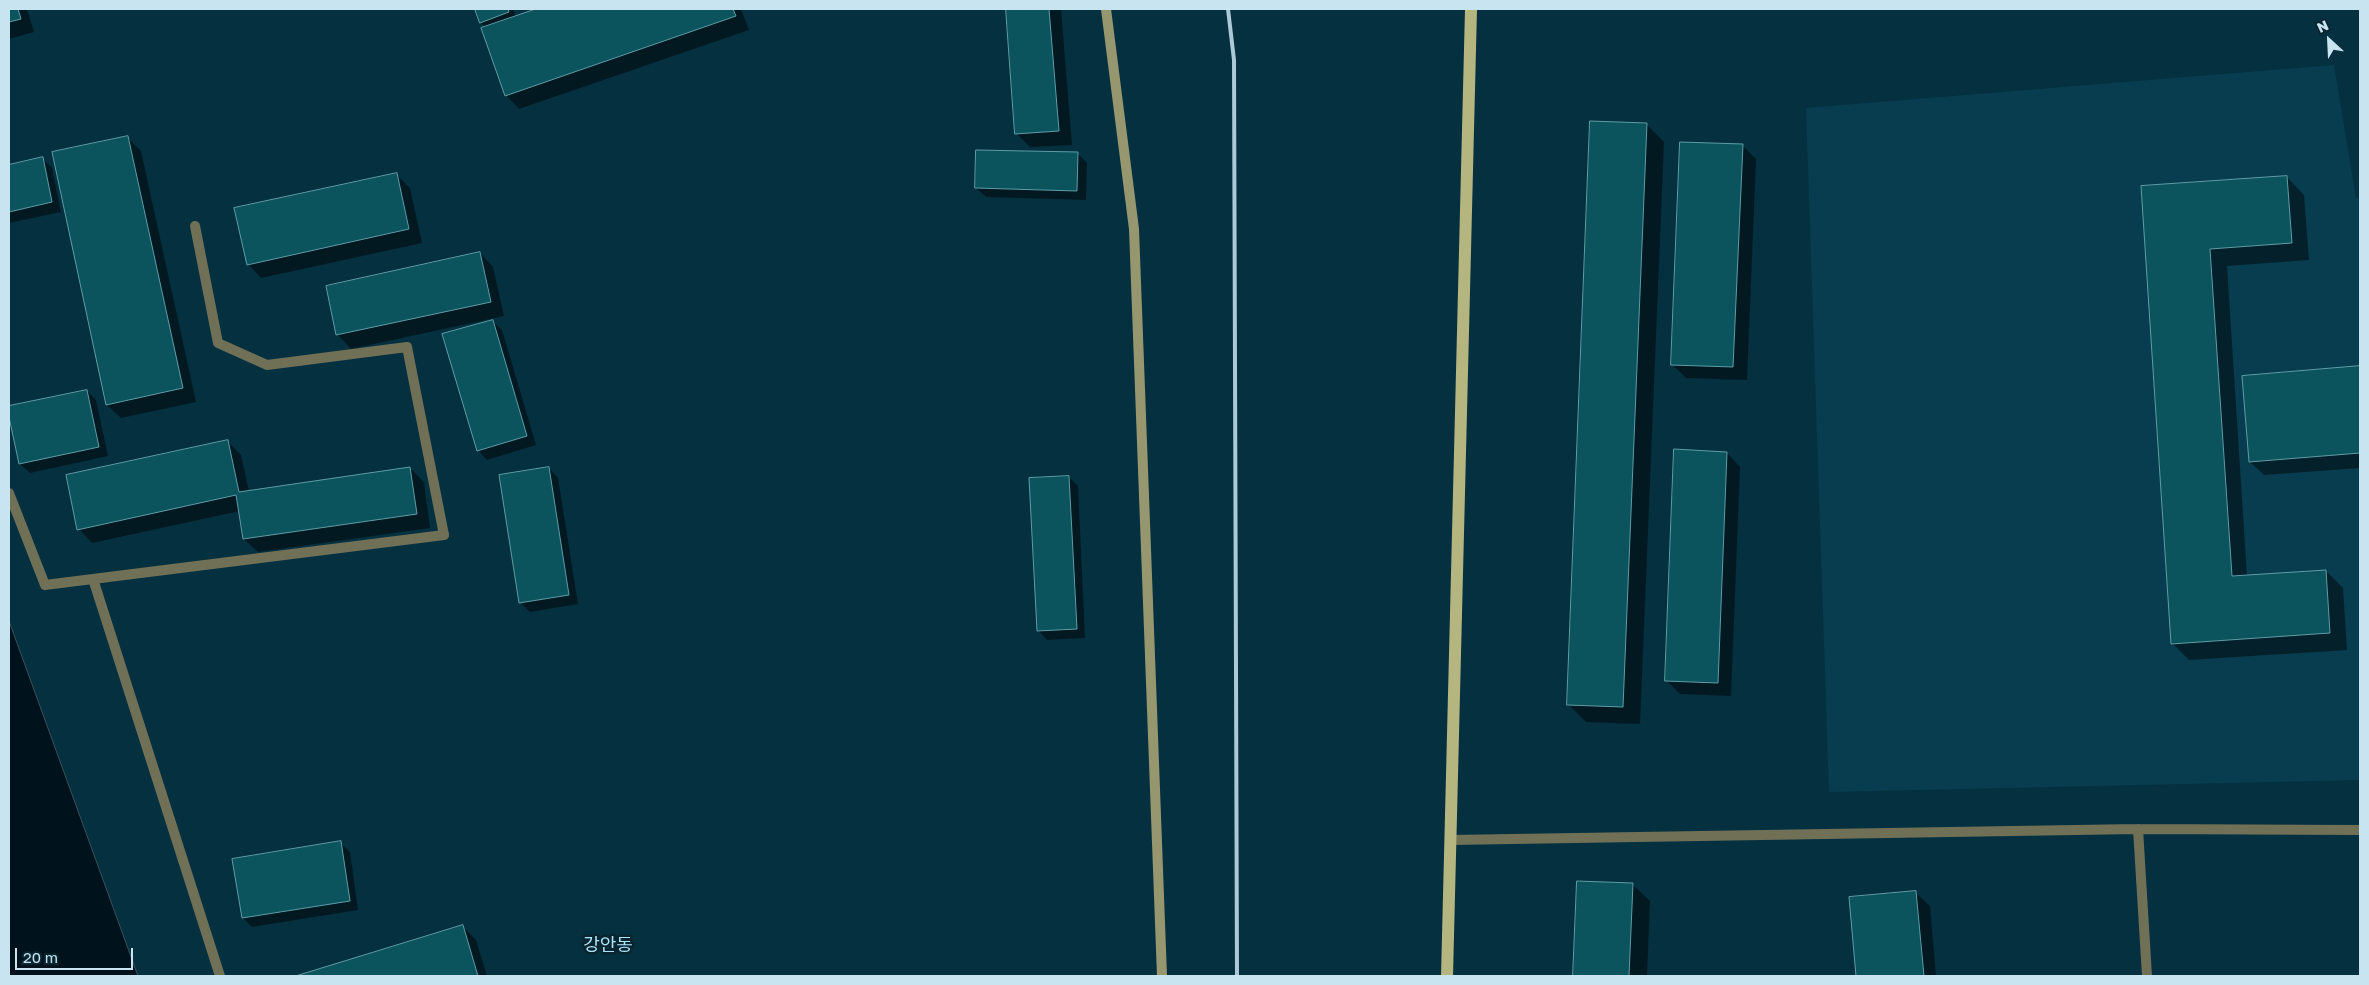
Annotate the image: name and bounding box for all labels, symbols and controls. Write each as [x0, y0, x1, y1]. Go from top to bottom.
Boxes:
north arrow [2304, 15, 2354, 65]
text: N [2314, 16, 2331, 36]
district label: 강안동 [583, 934, 633, 956]
scale bar [18, 938, 135, 970]
text: 20 m [23, 948, 58, 966]

